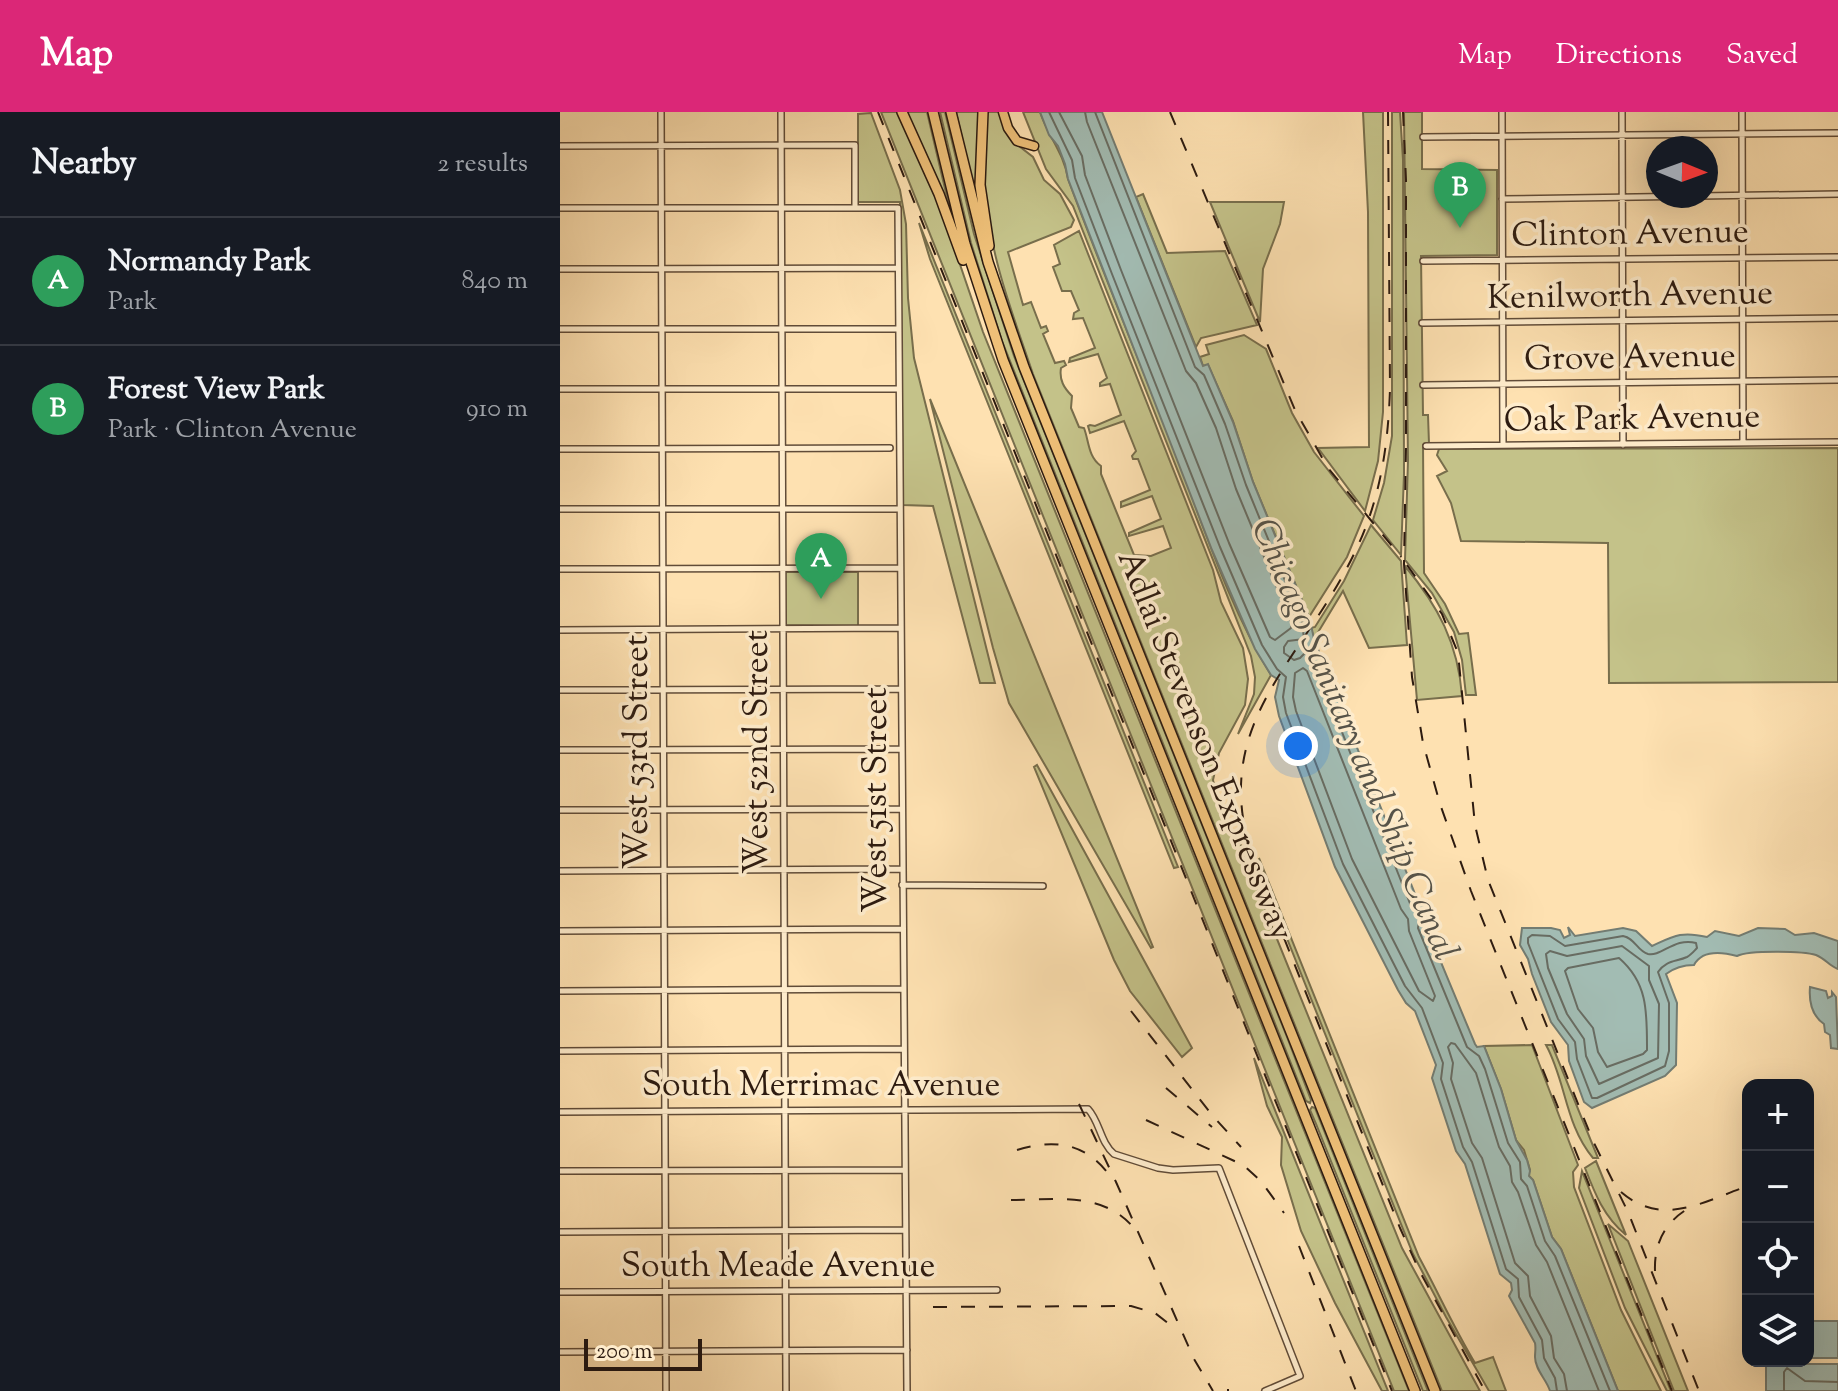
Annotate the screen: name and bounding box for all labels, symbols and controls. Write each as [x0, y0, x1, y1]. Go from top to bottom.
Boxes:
text: Map [40, 29, 113, 83]
text: Map [1458, 36, 1512, 76]
text: Directions [1556, 36, 1682, 76]
text: Saved [1726, 36, 1798, 76]
north arrow [1646, 136, 1718, 208]
text: Nearby [32, 140, 137, 189]
text: 2 results [437, 146, 528, 183]
pin: B [1434, 162, 1486, 228]
street label: Clinton Avenue [1511, 208, 1749, 262]
text: Normandy Park [108, 241, 311, 284]
text: A [47, 263, 69, 300]
text: 840 m [462, 263, 528, 300]
street label: Kenilworth Avenue [1487, 270, 1773, 324]
text: Park [108, 284, 158, 321]
street label: Grove Avenue [1524, 333, 1736, 385]
text: Forest View Park [108, 369, 325, 412]
text: B [50, 391, 66, 428]
text: 910 m [466, 391, 528, 428]
street label: Oak Park Avenue [1503, 393, 1761, 447]
text: Park · Clinton Avenue [108, 412, 357, 449]
water label: Chicago Sanitary and Ship Canal [1236, 511, 1470, 969]
pin: A [795, 533, 847, 599]
street label: Adlai Stevenson Expressway [1103, 543, 1305, 949]
street label: West 52nd Street [734, 630, 783, 874]
street label: West 53rd Street [614, 634, 663, 869]
street label: West 51st Street [853, 687, 902, 913]
your location [1278, 726, 1318, 766]
street label: South Merrimac Avenue [642, 1062, 1000, 1111]
map controls [1742, 1079, 1814, 1367]
button: + [1742, 1079, 1814, 1151]
button: − [1742, 1151, 1814, 1223]
button: locate [1742, 1223, 1814, 1295]
street label: South Meade Avenue [621, 1243, 935, 1292]
button: layers [1742, 1295, 1814, 1367]
scale bar [584, 1335, 702, 1371]
text: 200 m [596, 1337, 652, 1369]

